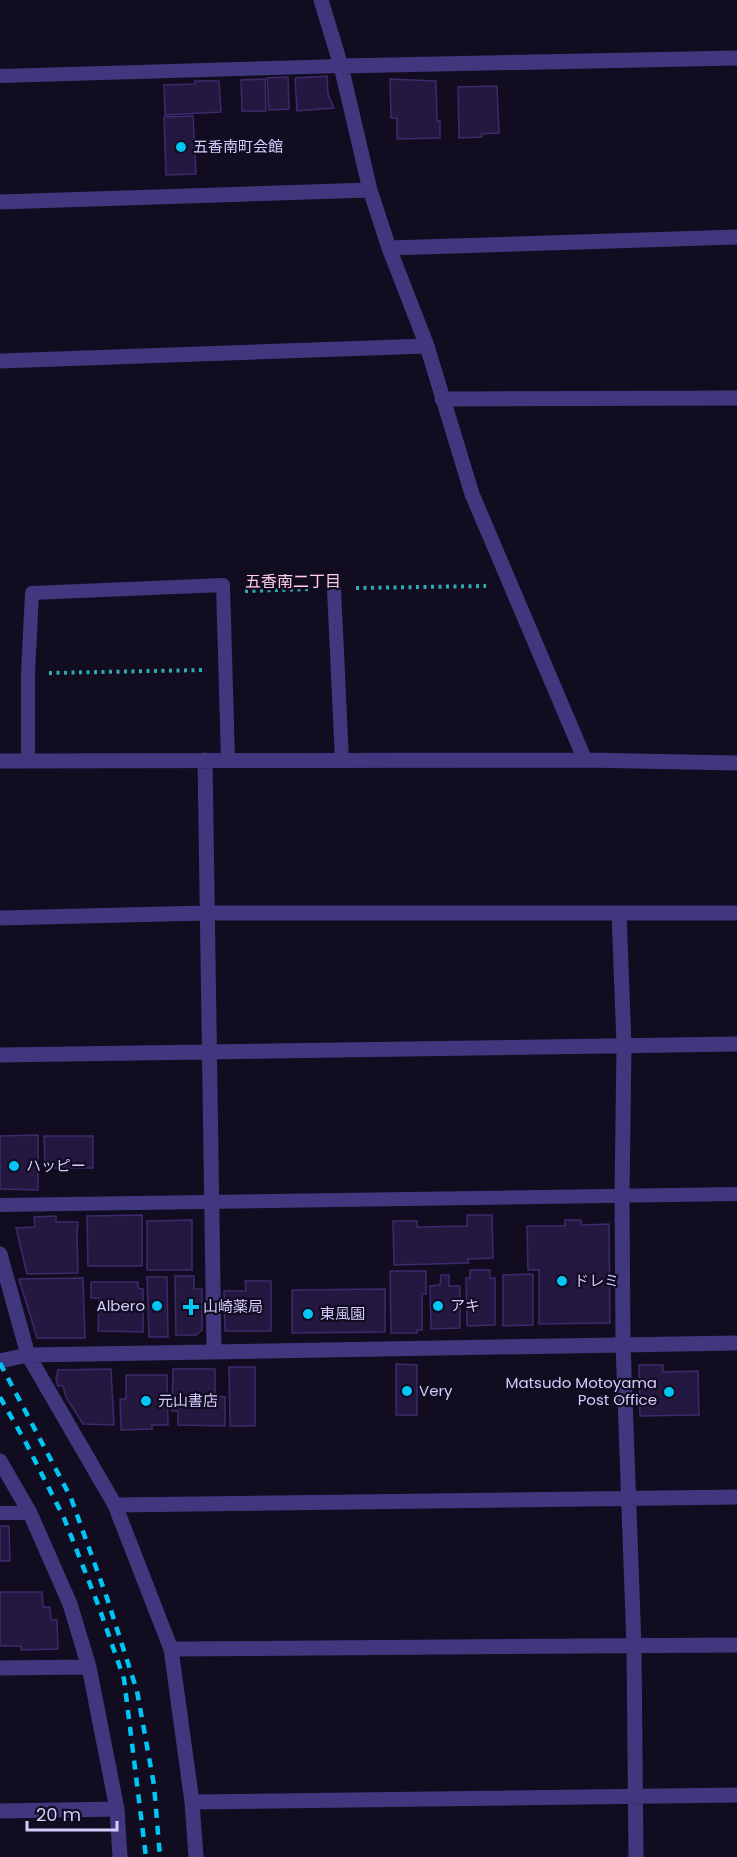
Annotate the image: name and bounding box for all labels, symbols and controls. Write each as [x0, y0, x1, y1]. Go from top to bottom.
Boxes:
place label: 五香南町会館 [193, 136, 283, 157]
marker: 五香南町会館 [174, 140, 188, 154]
district label: 五香南二丁目 [245, 570, 341, 593]
place label: ハッピー [26, 1155, 86, 1176]
marker: ハッピー [7, 1159, 21, 1173]
place label: ドレミ [574, 1270, 619, 1291]
marker: ドレミ [555, 1274, 569, 1288]
place label: Albero [97, 1295, 145, 1316]
place label: アキ [450, 1295, 480, 1316]
place label: 山崎薬局 [203, 1296, 263, 1317]
marker: Albero [150, 1299, 164, 1313]
marker: アキ [431, 1299, 445, 1313]
marker: 山崎薬局 [184, 1300, 198, 1314]
place label: 東風園 [320, 1303, 365, 1324]
marker: 東風園 [301, 1307, 315, 1321]
place label: Matsudo Motoyama Post Office [506, 1372, 657, 1410]
place label: Very [419, 1380, 453, 1401]
marker: Very [400, 1384, 414, 1398]
marker: Matsudo Motoyama Post Office [662, 1385, 676, 1399]
place label: 元山書店 [158, 1390, 218, 1411]
marker: 元山書店 [139, 1394, 153, 1408]
scale bar [27, 1794, 117, 1832]
text: 20 m [36, 1802, 81, 1827]

